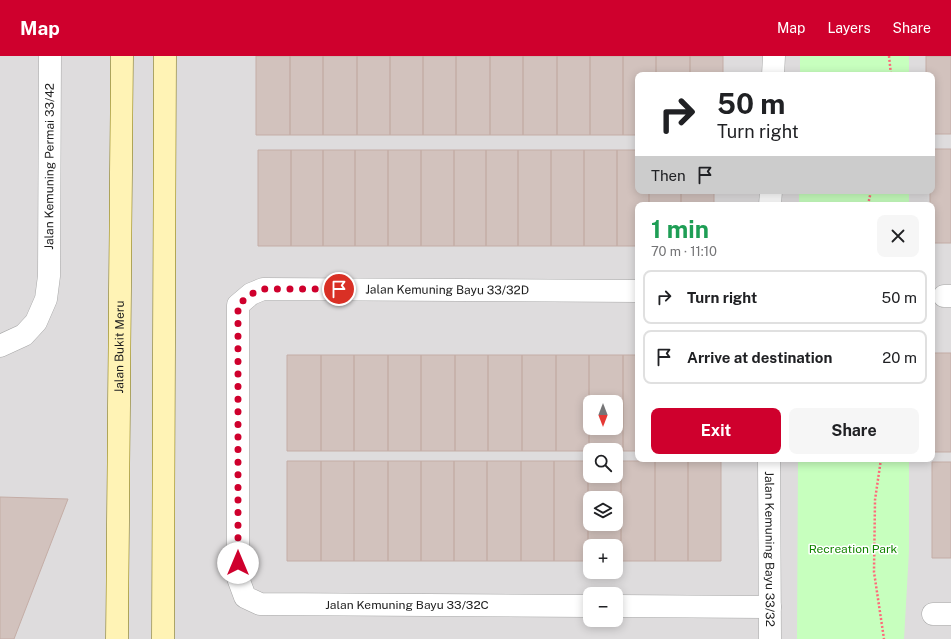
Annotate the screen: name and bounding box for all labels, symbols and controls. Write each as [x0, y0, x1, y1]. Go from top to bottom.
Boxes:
text: Map [20, 17, 60, 39]
text: Map [777, 20, 805, 36]
text: Layers [827, 20, 871, 36]
text: Share [893, 20, 931, 36]
street label: Jalan Kemuning Permai 33/42 [42, 83, 57, 250]
text: 50 m [717, 87, 785, 120]
icon: right [651, 88, 703, 140]
text: Turn right [717, 121, 799, 142]
icon: arrive [694, 164, 716, 186]
text: Then [651, 167, 686, 184]
text: 1 min [651, 215, 709, 243]
button: close [877, 215, 919, 257]
text: 70 m · 11:10 [651, 244, 717, 259]
pin [322, 272, 356, 306]
icon: arrive [328, 278, 350, 300]
street label: Jalan Kemuning Bayu 33/32D [365, 283, 529, 297]
icon: right [653, 286, 675, 308]
text: Turn right [687, 289, 757, 306]
text: 50 m [882, 289, 917, 306]
street label: Jalan Bukit Meru [112, 300, 127, 393]
icon: arrive [653, 346, 675, 368]
text: Arrive at destination [687, 349, 832, 366]
text: 20 m [882, 349, 917, 366]
north arrow [583, 395, 623, 435]
map controls [583, 395, 623, 627]
button: Exit [651, 408, 781, 454]
button: Share [789, 408, 919, 454]
button: search [583, 443, 623, 483]
street label: Jalan Kemuning Bayu 33/32 [762, 471, 777, 627]
button: layers [583, 491, 623, 531]
button: + [583, 539, 623, 579]
position arrow [217, 542, 259, 584]
park label: Recreation Park [809, 542, 898, 556]
button: − [583, 587, 623, 627]
street label: Jalan Kemuning Bayu 33/32C [325, 598, 489, 612]

